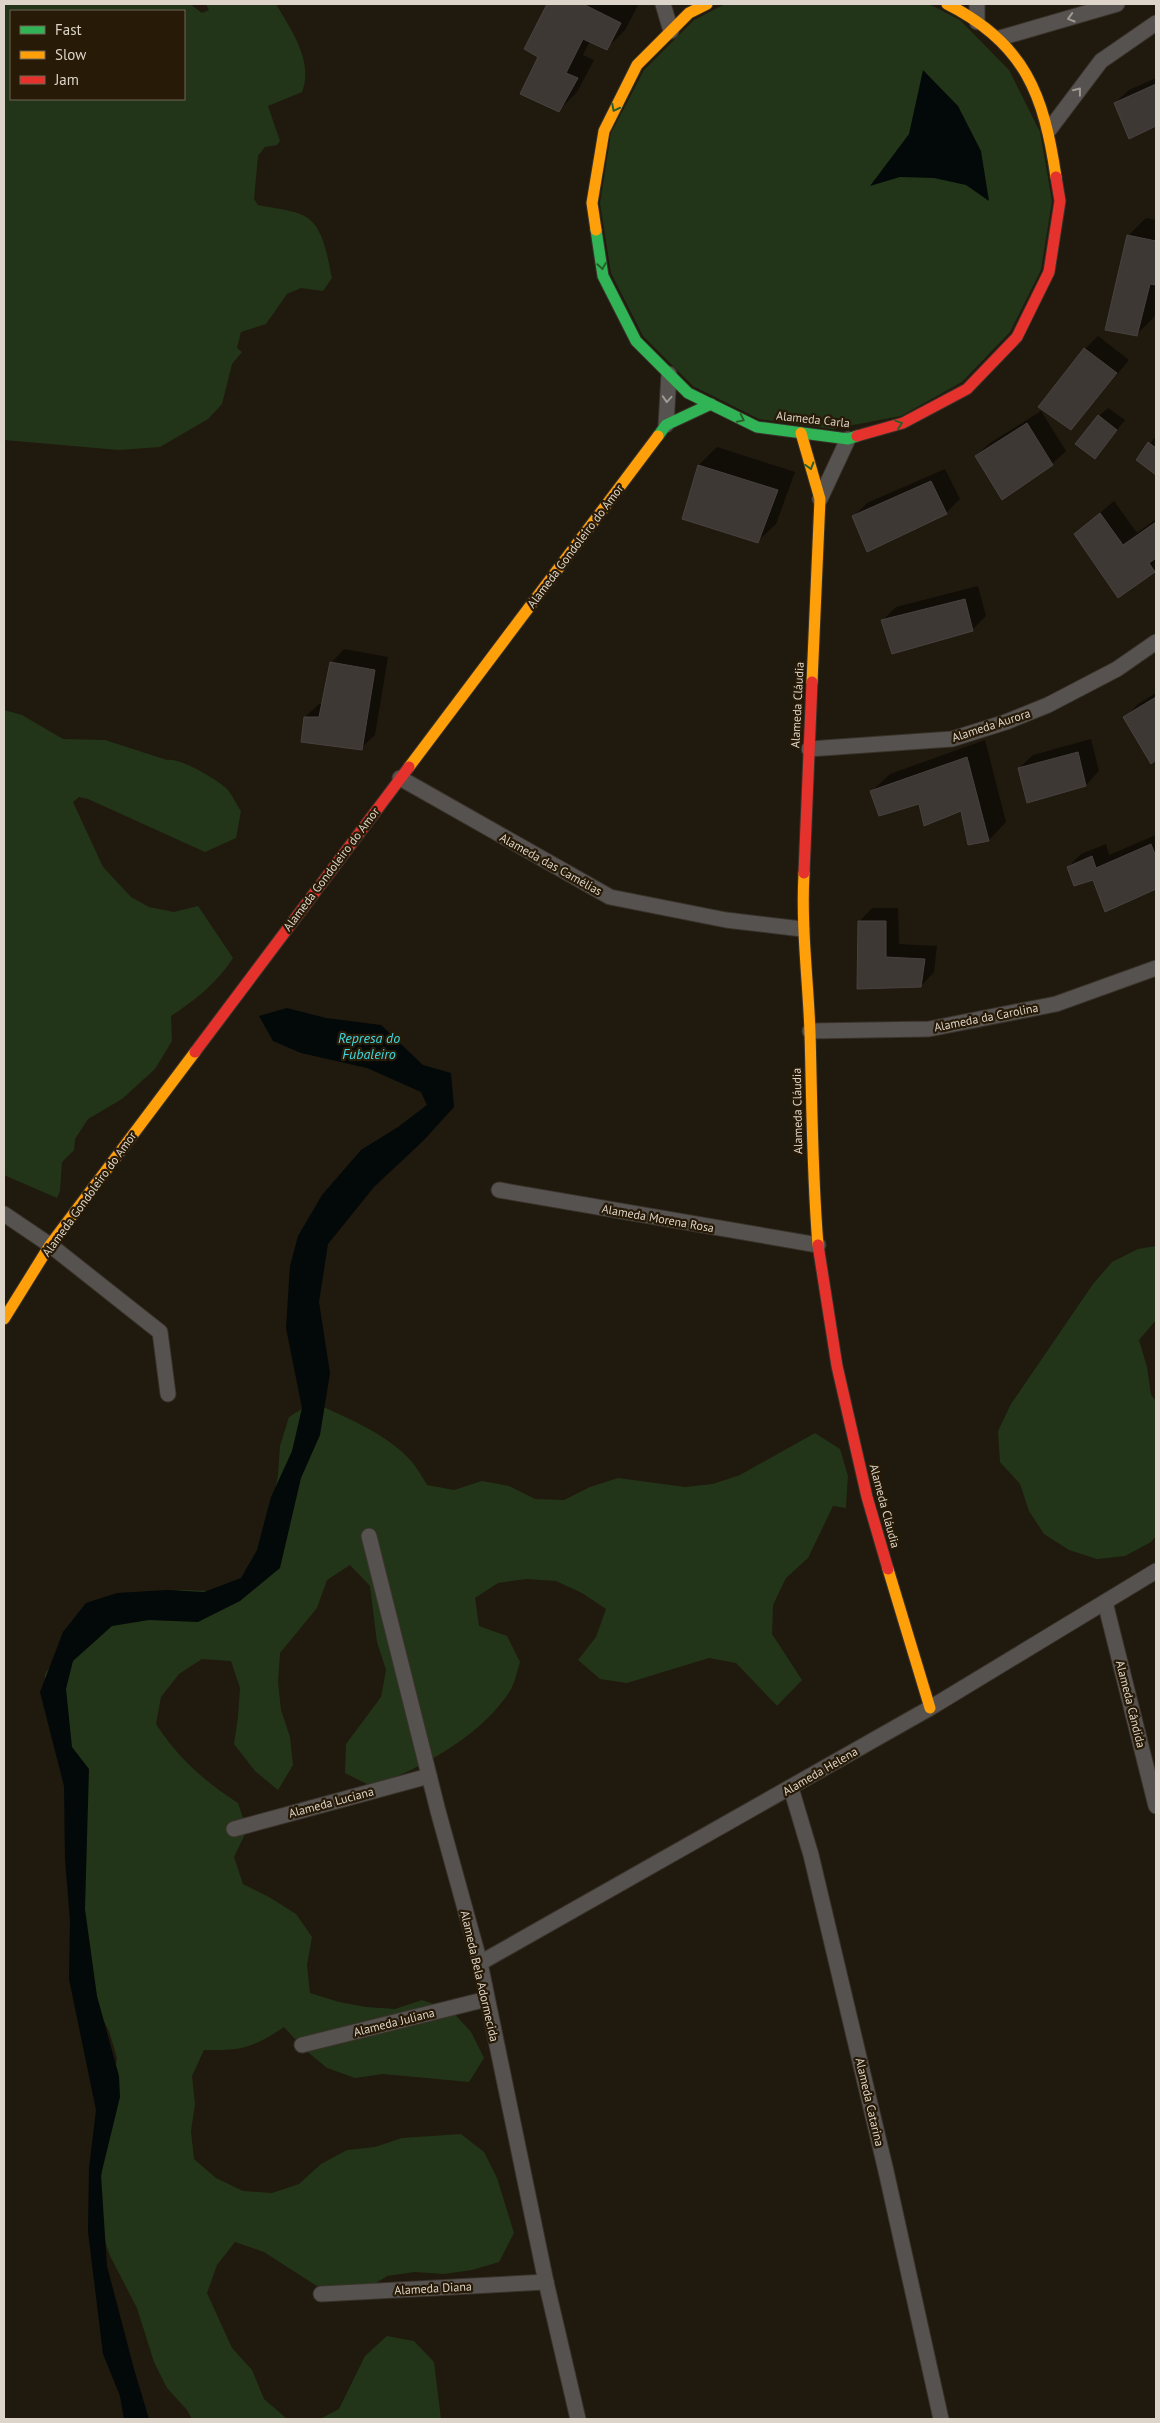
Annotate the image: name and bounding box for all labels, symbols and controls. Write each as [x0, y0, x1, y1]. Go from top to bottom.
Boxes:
legend [10, 10, 185, 100]
one-way arrow [1067, 12, 1075, 22]
text: Fast [55, 20, 82, 39]
text: Slow [55, 45, 86, 64]
text: Jam [54, 70, 79, 89]
one-way arrow [1073, 88, 1081, 97]
one-way arrow [611, 103, 621, 112]
one-way arrow [596, 262, 606, 271]
one-way arrow [662, 395, 673, 403]
street label: Alameda Carla [775, 408, 851, 430]
one-way arrow [736, 413, 745, 423]
one-way arrow [894, 420, 902, 430]
one-way arrow [805, 461, 815, 470]
street label: Alameda Gondoleiro do Amor [524, 481, 626, 611]
street label: Alameda Cláudia [787, 661, 807, 749]
street label: Alameda Aurora [950, 705, 1032, 745]
street label: Alameda Gondoleiro do Amor [280, 804, 382, 934]
street label: Alameda das Camélias [497, 830, 605, 898]
street label: Alameda da Carolina [933, 1000, 1039, 1034]
water label: Represa do Fubaleiro [338, 1029, 400, 1063]
street label: Alameda Cláudia [789, 1068, 805, 1154]
street label: Alameda Gondoleiro do Amor [39, 1129, 139, 1259]
street label: Alameda Morena Rosa [601, 1201, 715, 1235]
street label: Alameda Cláudia [867, 1462, 903, 1550]
street label: Alameda Cândida [1113, 1659, 1149, 1749]
street label: Alameda Helena [780, 1743, 860, 1799]
street label: Alameda Luciana [287, 1783, 375, 1821]
street label: Alameda Bela Adormecida [458, 1909, 502, 2043]
street label: Alameda Juliana [352, 2005, 436, 2039]
street label: Alameda Catarina [853, 2056, 887, 2148]
street label: Alameda Diana [394, 2278, 472, 2298]

